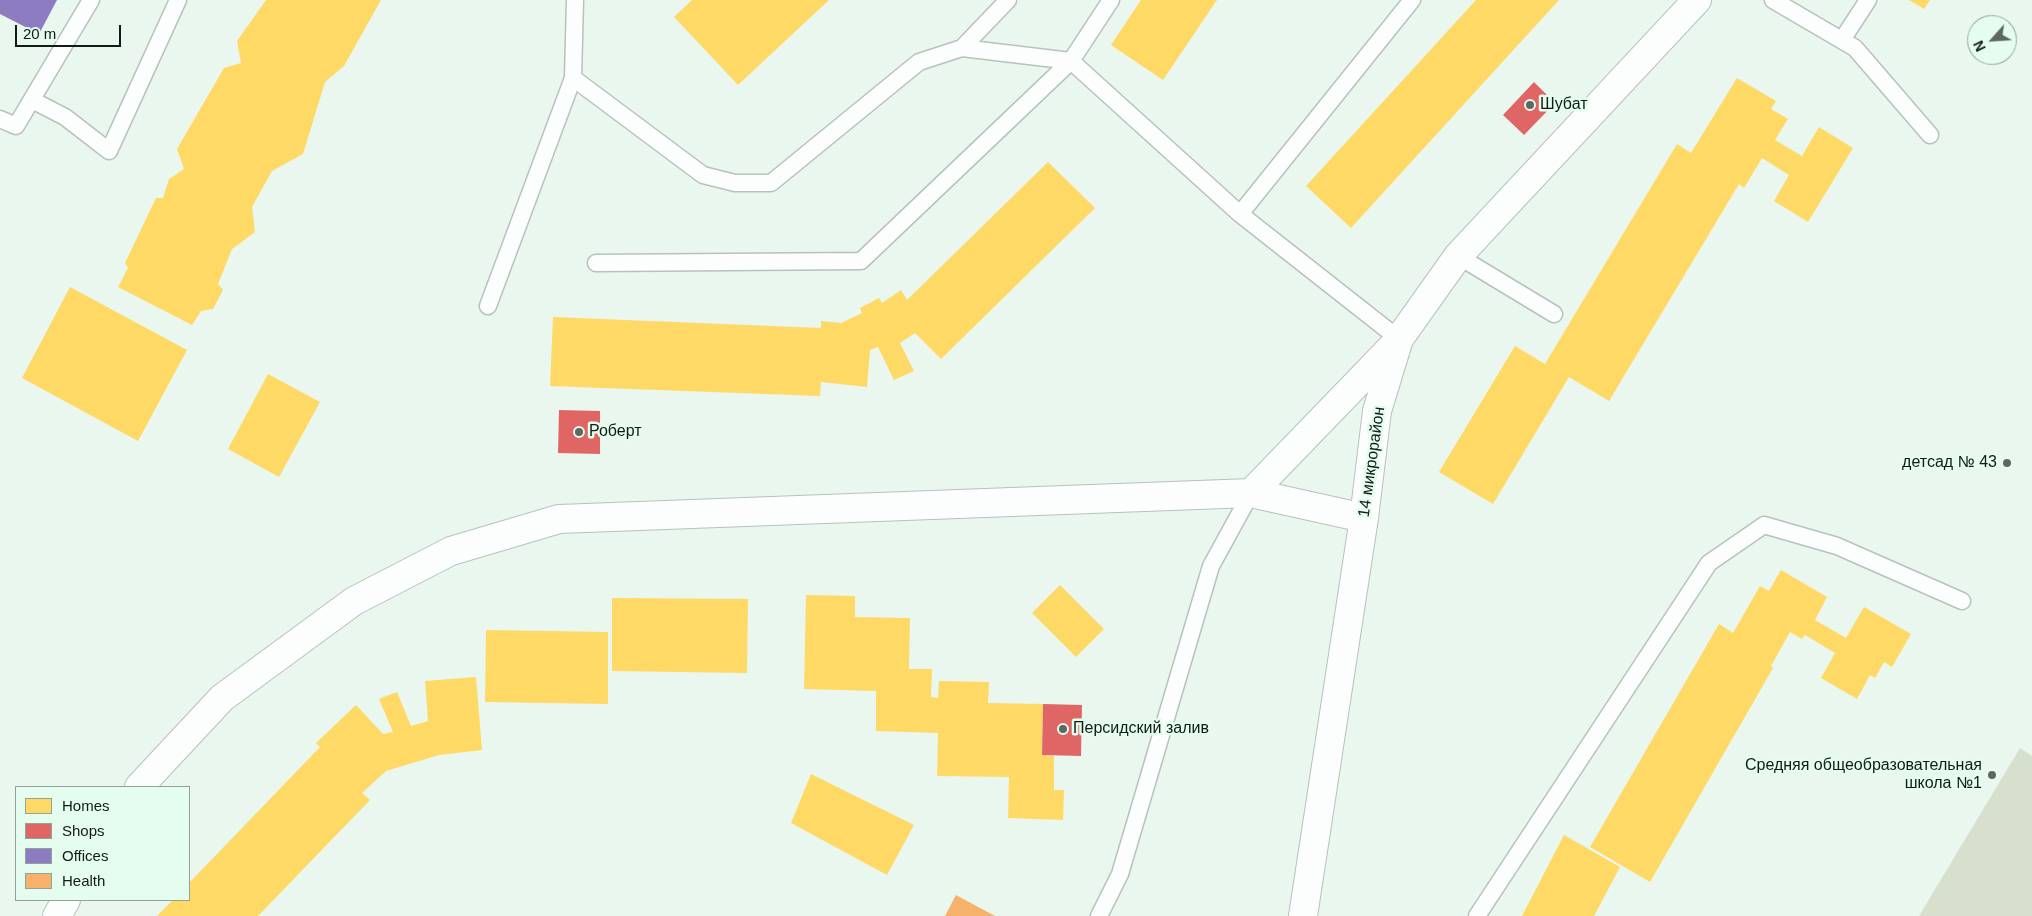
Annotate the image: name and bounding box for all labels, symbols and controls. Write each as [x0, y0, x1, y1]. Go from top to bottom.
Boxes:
scale bar [18, 15, 124, 47]
north arrow [1967, 15, 2017, 65]
text: 20 m [23, 25, 56, 42]
text: N [1970, 38, 1989, 54]
place label: Шубат [1540, 95, 1588, 115]
marker: Шубат [1524, 99, 1536, 111]
street label: 14 микрорайон [1355, 405, 1389, 519]
place label: Роберт [589, 422, 642, 442]
marker: Роберт [573, 426, 585, 438]
place label: детсад № 43 [1902, 453, 1997, 473]
marker: детсад № 43 [2001, 457, 2013, 469]
place label: Персидский залив [1073, 719, 1209, 739]
marker: Персидский залив [1057, 723, 1069, 735]
place label: Средняя общеобразовательная школа №1 [1745, 756, 1982, 794]
marker: Средняя общеобразовательная школа №1 [1986, 769, 1998, 781]
legend [15, 786, 190, 901]
text: Homes [62, 797, 110, 814]
text: Shops [62, 822, 105, 839]
text: Offices [62, 847, 108, 864]
text: Health [62, 872, 105, 889]

